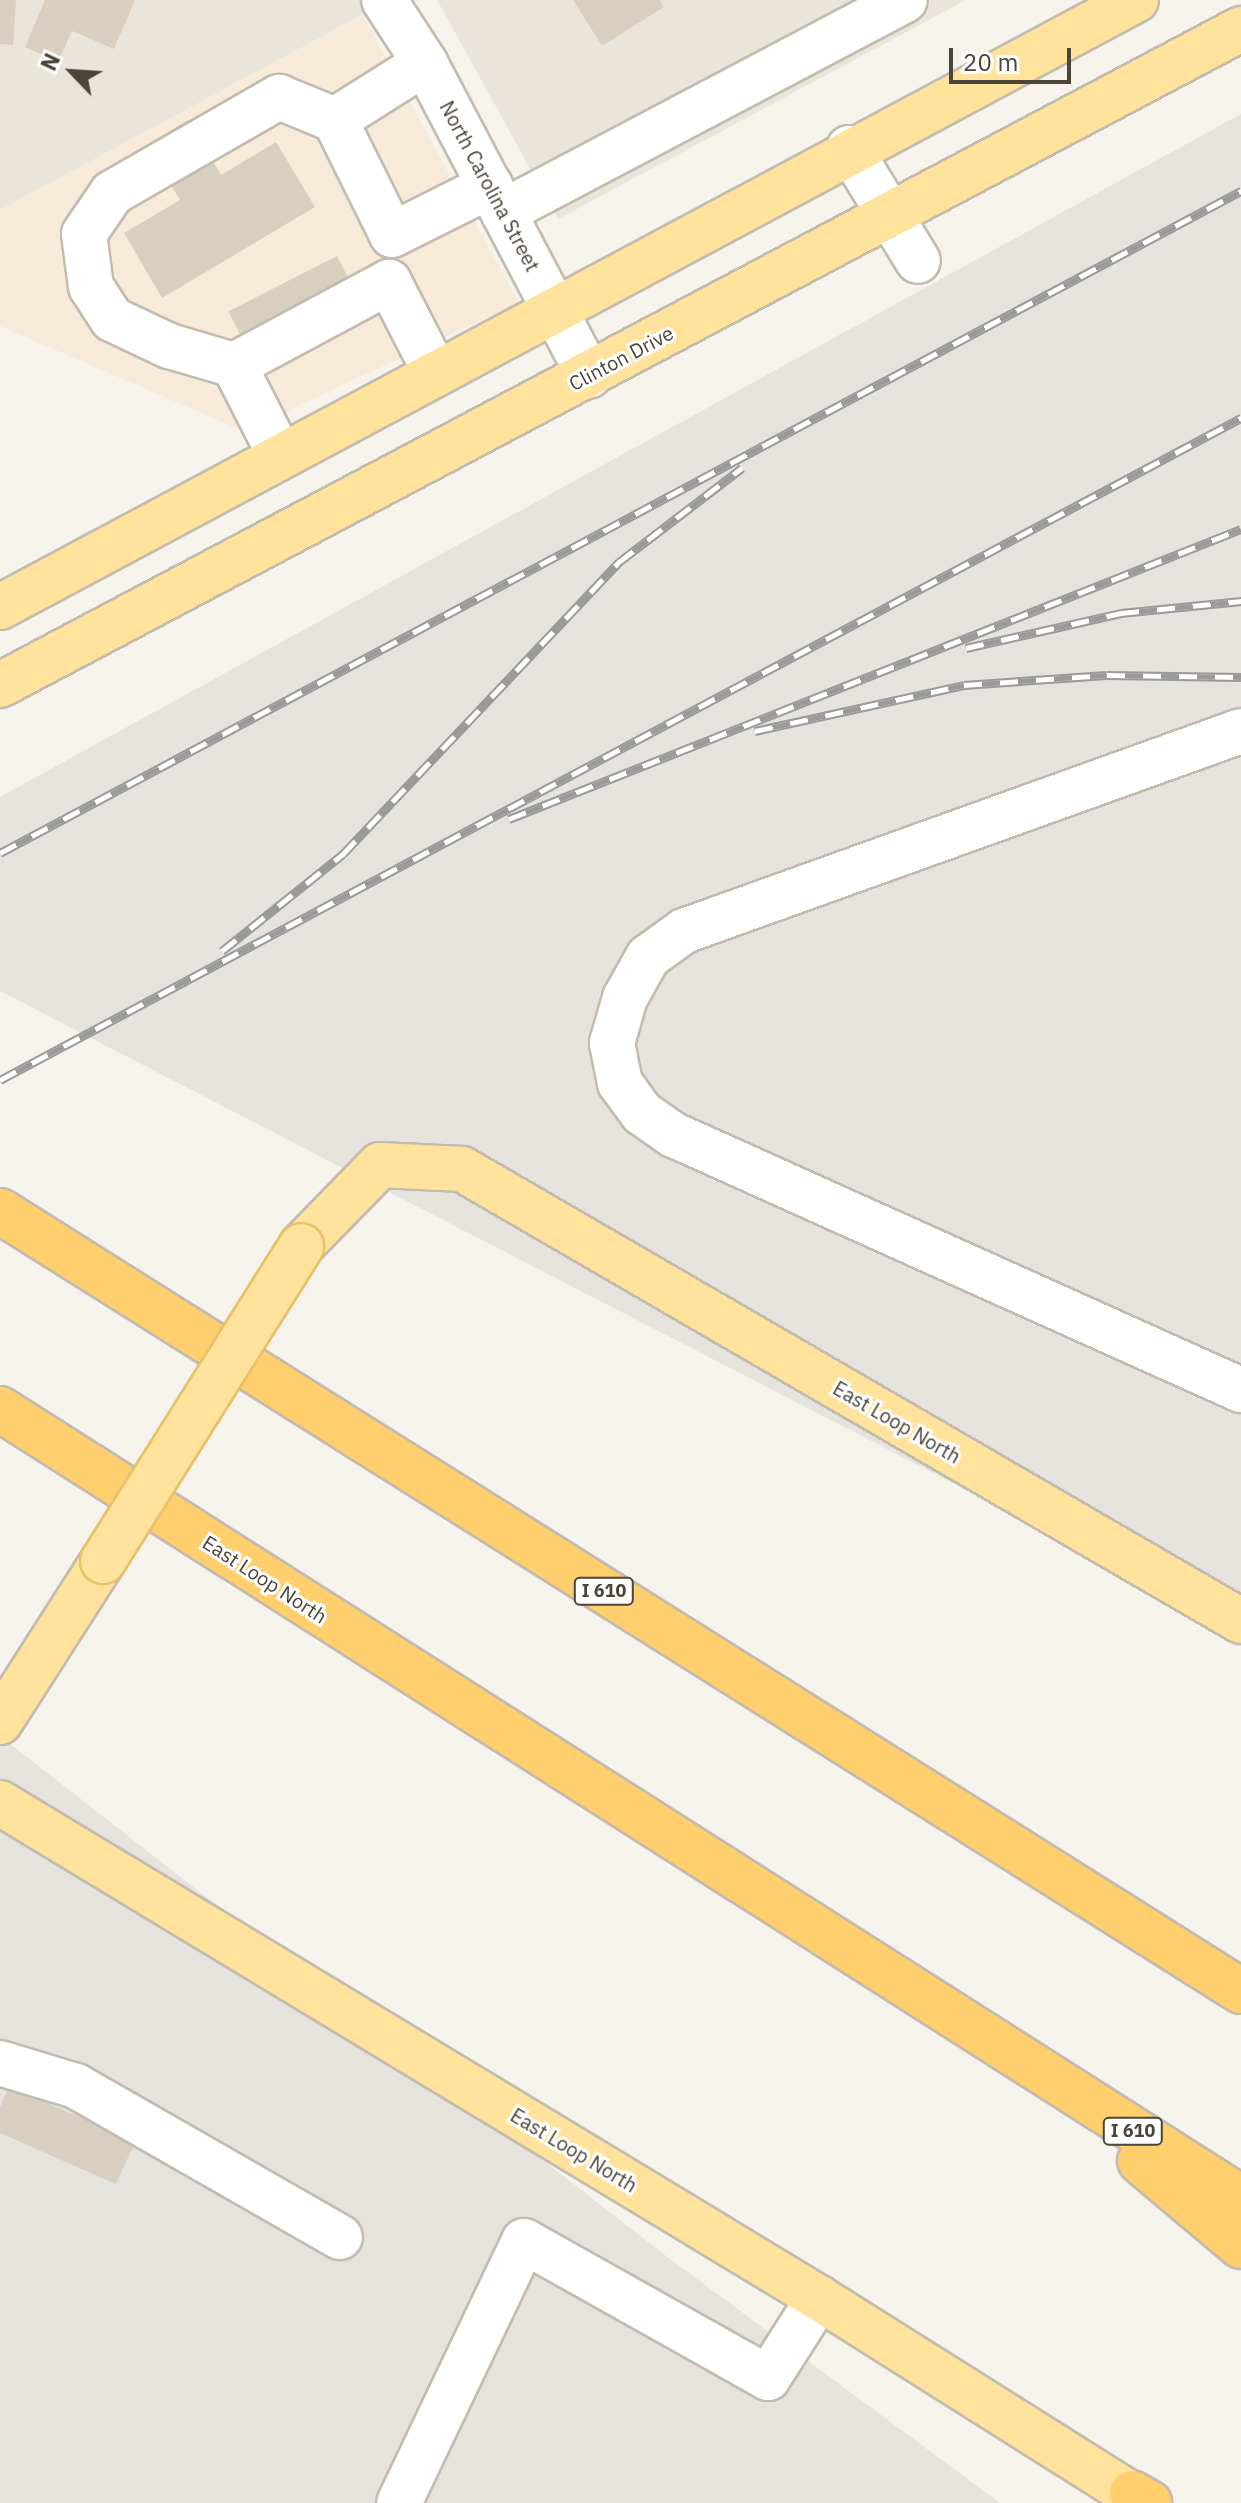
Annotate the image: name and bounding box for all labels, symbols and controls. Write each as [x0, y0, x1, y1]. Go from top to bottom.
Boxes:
north arrow [32, 32, 112, 112]
scale bar [953, 32, 1075, 82]
text: 20 m [963, 46, 1018, 78]
text: N [33, 48, 66, 75]
street label: North Carolina Street [435, 97, 545, 275]
street label: Clinton Drive [565, 320, 677, 396]
street label: East Loop North [829, 1376, 965, 1468]
street label: East Loop North [198, 1530, 332, 1628]
road number: I 610 [572, 1577, 636, 1605]
street label: East Loop North [506, 2103, 642, 2197]
road number: I 610 [1101, 2117, 1165, 2145]

